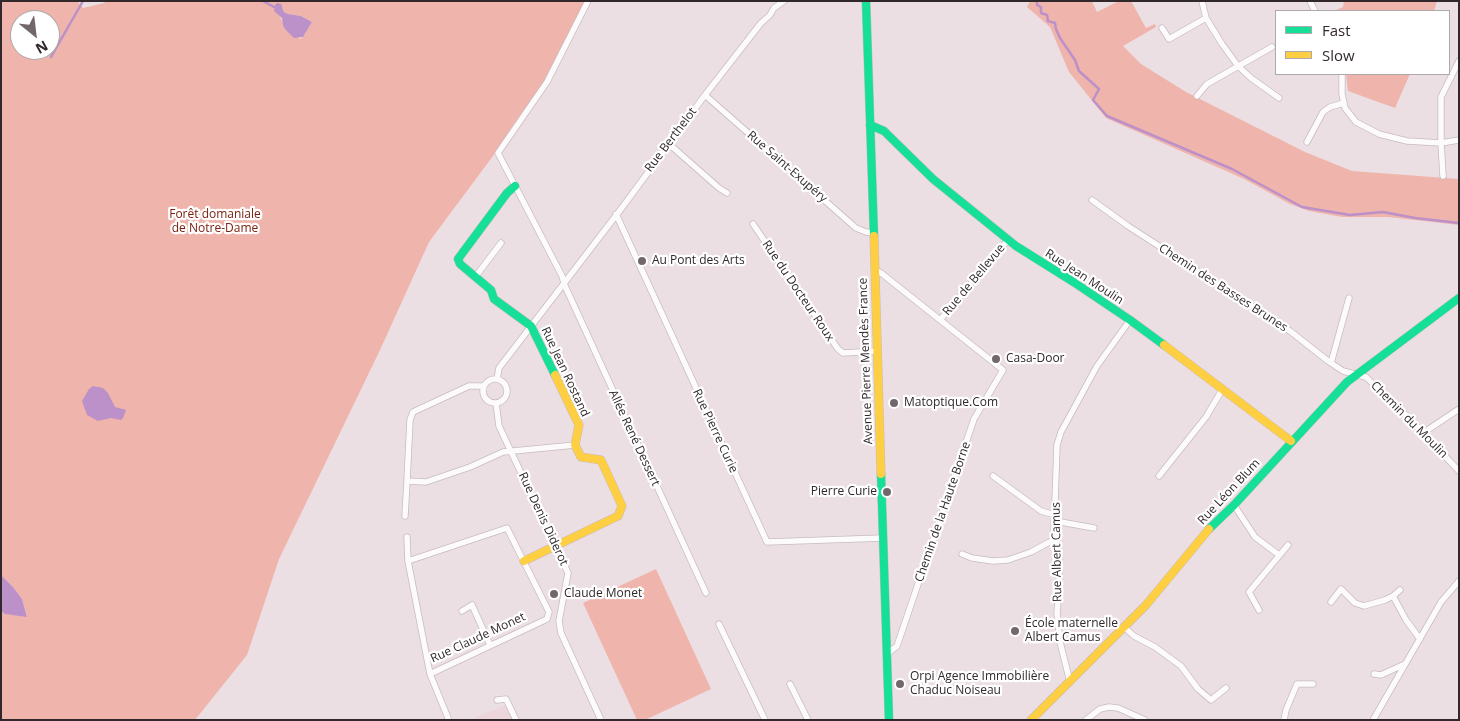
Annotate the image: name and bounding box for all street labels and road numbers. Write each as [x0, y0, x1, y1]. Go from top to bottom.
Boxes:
street label: Rue Berthelot [642, 105, 700, 175]
street label: Rue Saint-Exupéry [744, 128, 830, 206]
street label: Rue du Docteur Roux [759, 238, 837, 344]
street label: Rue de Bellevue [940, 241, 1008, 319]
street label: Chemin des Basses Brunes [1156, 241, 1290, 335]
street label: Rue Jean Moulin [1042, 246, 1126, 308]
street label: Avenue Pierre Mendès France [856, 277, 876, 445]
street label: Rue Jean Rostand [538, 325, 592, 419]
street label: Chemin du Moulin [1368, 379, 1450, 461]
street label: Rue Pierre Curie [689, 387, 741, 475]
street label: Allée René Dessert [605, 388, 663, 488]
street label: Chemin de la Haute Borne [912, 440, 974, 584]
street label: Rue Léon Blum [1195, 456, 1263, 528]
street label: Rue Denis Diderot [515, 470, 571, 568]
street label: Rue Albert Camus [1049, 502, 1065, 602]
street label: Rue Claude Monet [428, 610, 528, 666]

